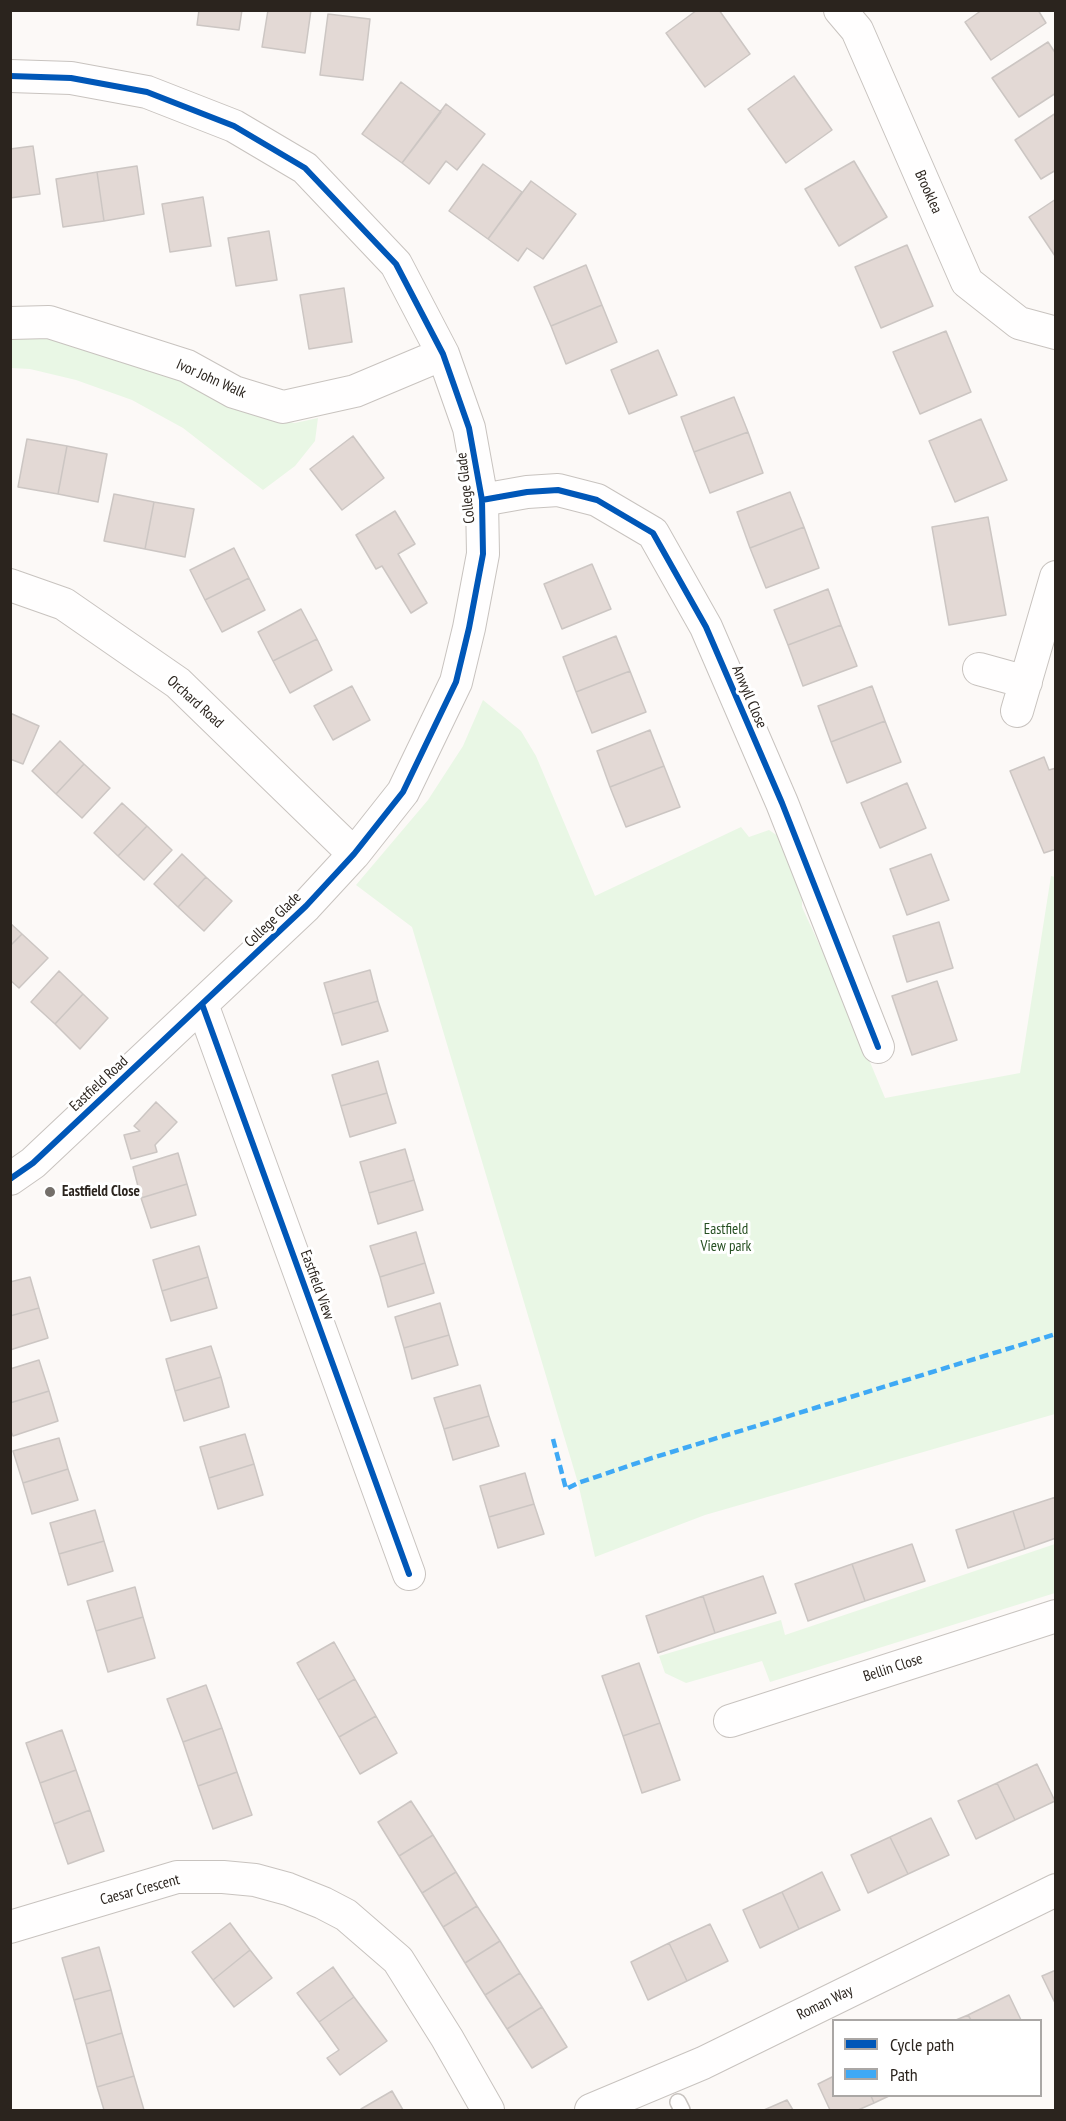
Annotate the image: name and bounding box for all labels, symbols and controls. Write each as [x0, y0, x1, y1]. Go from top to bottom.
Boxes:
street label: Brooklea [910, 167, 946, 217]
street label: Ivor John Walk [173, 356, 249, 402]
street label: College Glade [453, 451, 479, 525]
street label: Anwyll Close [728, 663, 770, 731]
street label: Orchard Road [163, 672, 227, 732]
street label: College Glade [241, 889, 305, 951]
street label: Eastfield Road [66, 1052, 132, 1116]
place label: Eastfield Close [62, 1183, 140, 1201]
marker: Eastfield Close [43, 1185, 57, 1199]
park label: Eastfield View park [701, 1221, 751, 1256]
street label: Eastfield View [296, 1248, 338, 1322]
street label: Bellin Close [861, 1650, 925, 1686]
street label: Caesar Crescent [98, 1871, 182, 1909]
street label: Roman Way [794, 1982, 856, 2024]
legend [832, 2019, 1042, 2097]
text: Cycle path [890, 2033, 954, 2056]
text: Path [890, 2063, 918, 2086]

